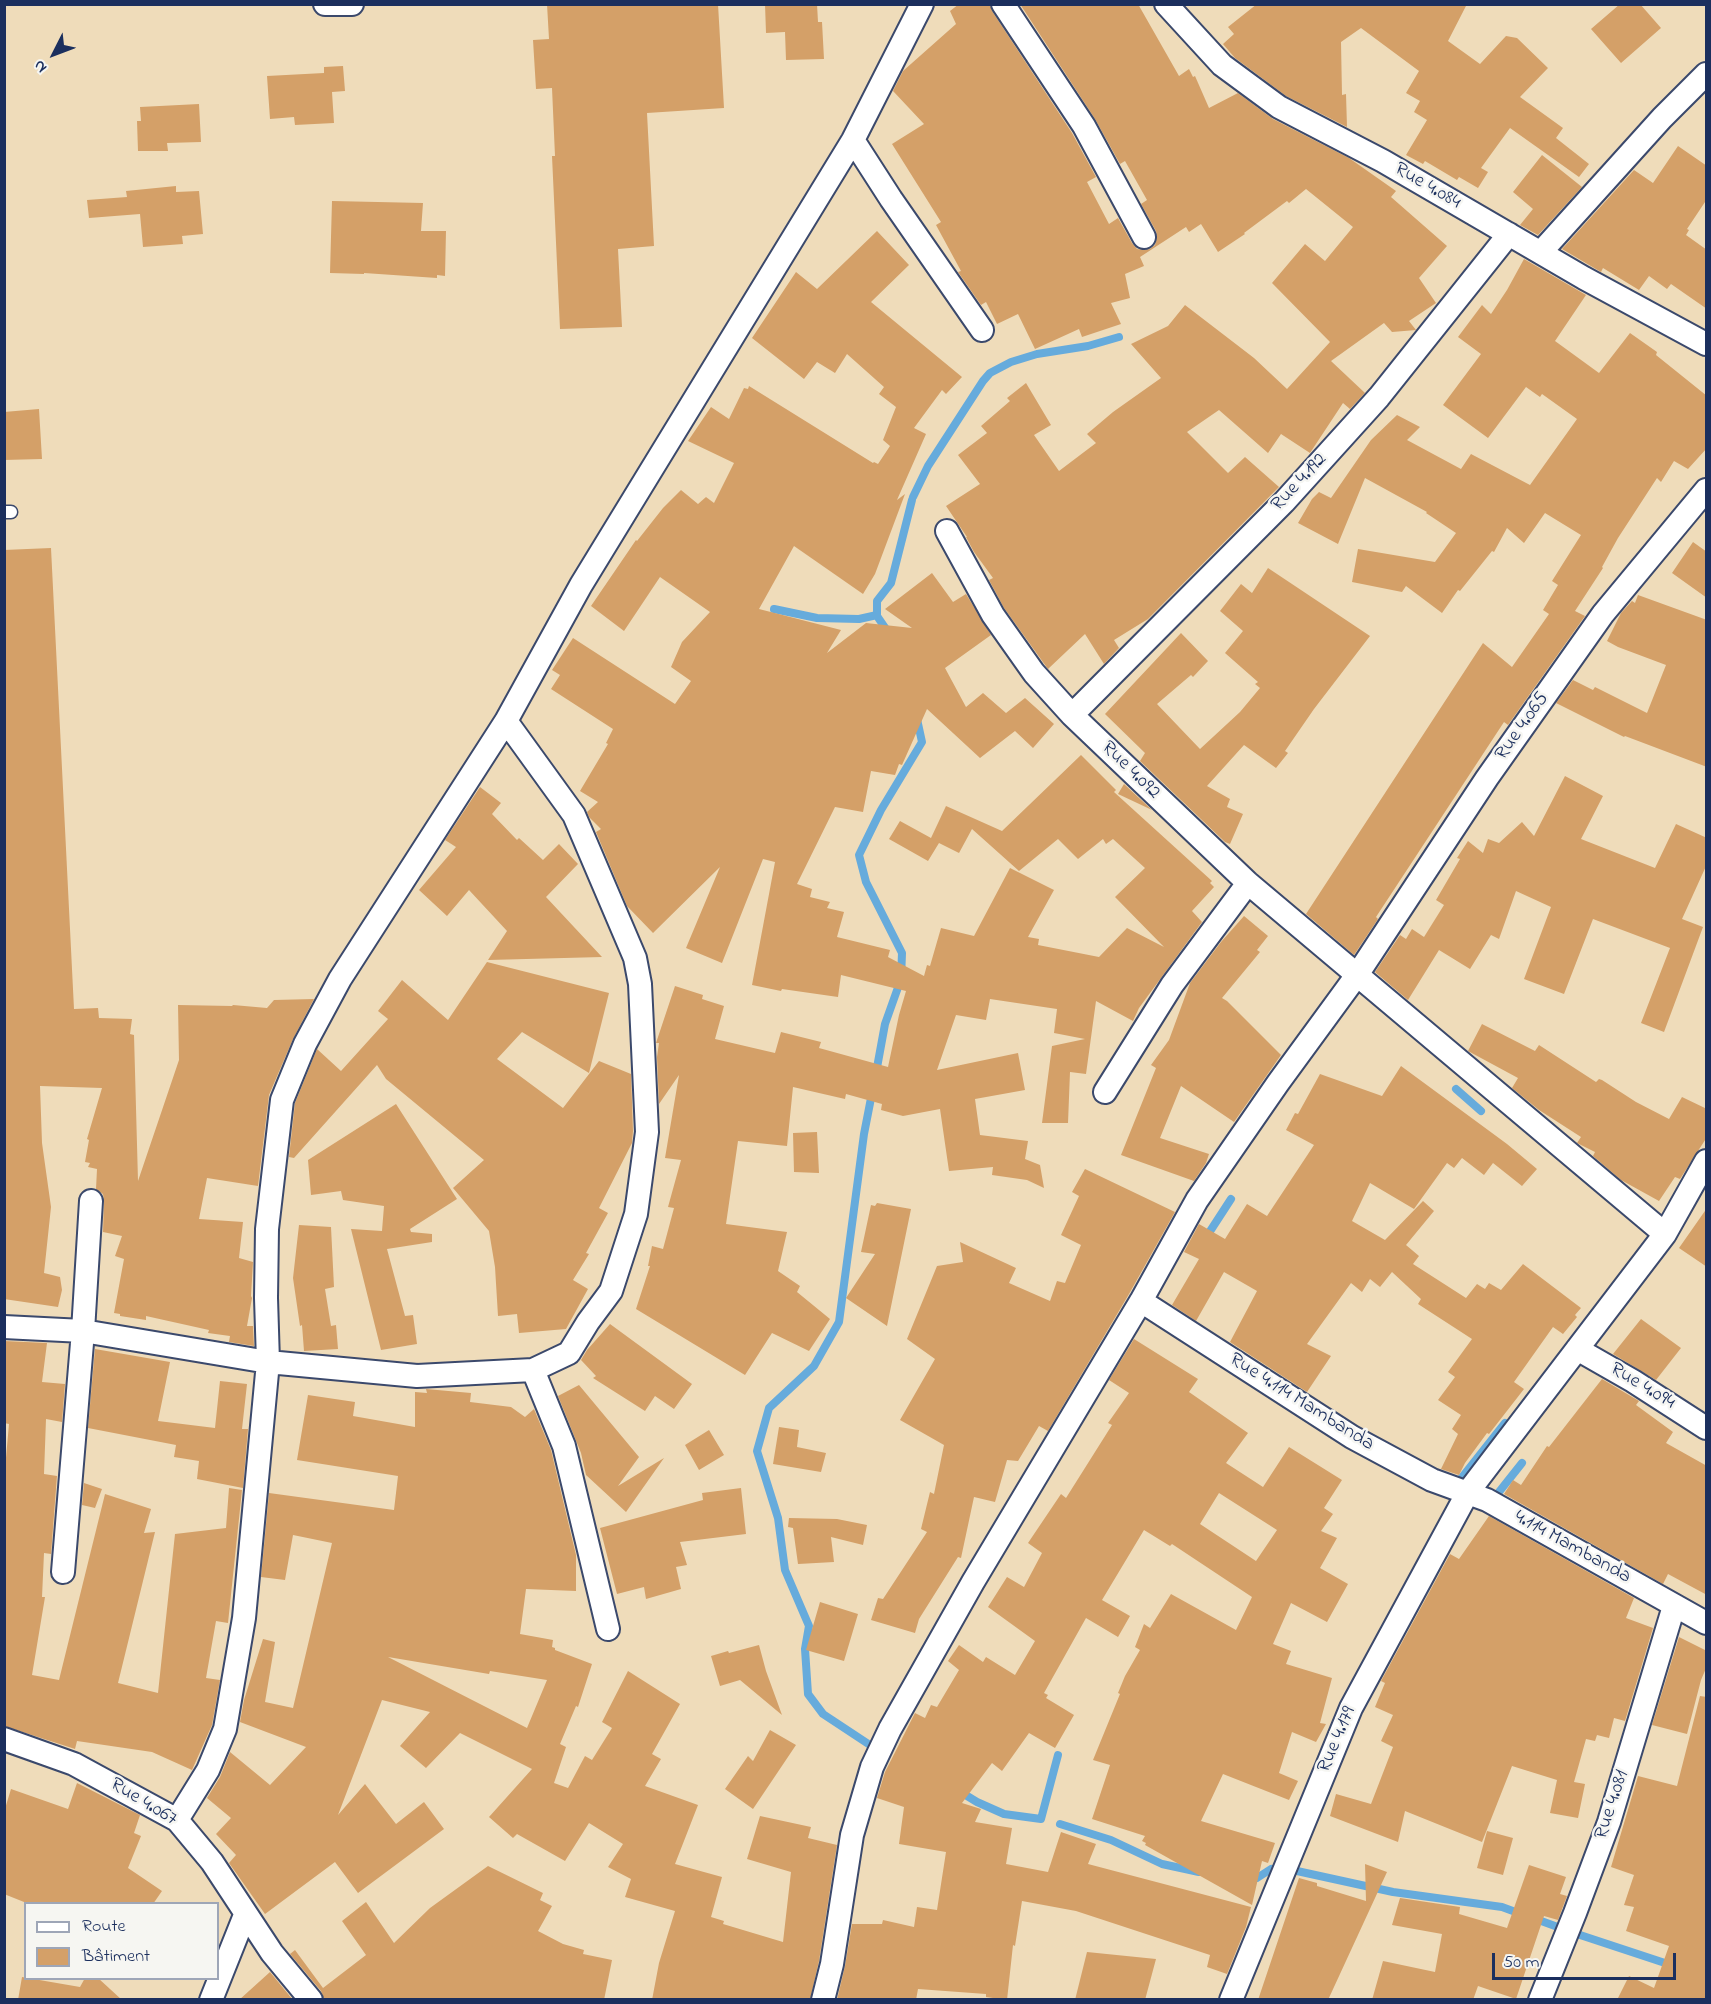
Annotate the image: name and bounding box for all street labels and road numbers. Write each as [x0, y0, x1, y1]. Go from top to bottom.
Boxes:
street label: Rue 4.084 [1389, 158, 1465, 216]
street label: Rue 4.192 [1267, 449, 1333, 517]
street label: Rue 4.065 [1491, 688, 1555, 766]
street label: Rue 4.092 [1095, 737, 1165, 805]
street label: Rue 4.114 Mambanda [1224, 1349, 1378, 1457]
street label: Rue 4.094 [1605, 1358, 1679, 1416]
street label: 4.114 Mambanda [1509, 1506, 1635, 1590]
street label: Rue 4.179 [1313, 1703, 1363, 1777]
street label: Rue 4.081 [1591, 1767, 1635, 1843]
street label: Rue 4.067 [105, 1774, 181, 1832]

